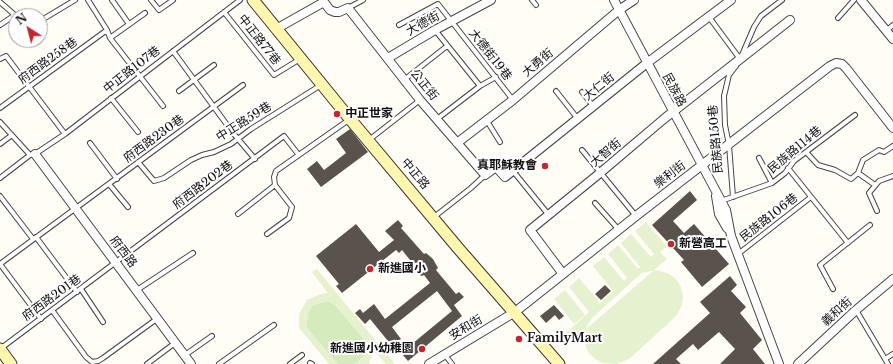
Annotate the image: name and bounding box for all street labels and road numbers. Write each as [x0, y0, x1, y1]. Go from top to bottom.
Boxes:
street label: 大德街 [404, 9, 442, 39]
street label: 中正路77巷 [235, 12, 283, 68]
street label: 大德街19巷 [466, 27, 514, 83]
street label: 府西路258巷 [16, 35, 80, 87]
street label: 中正路107巷 [101, 43, 163, 97]
street label: 大勇街 [520, 46, 556, 80]
street label: 公正街 [407, 66, 441, 104]
street label: 大仁街 [580, 70, 618, 104]
street label: 民族路 [659, 71, 689, 109]
street label: 中正路59巷 [214, 99, 274, 145]
street label: 民族路150巷 [706, 104, 726, 174]
street label: 府西路230巷 [121, 112, 187, 166]
street label: 民族路114巷 [765, 123, 825, 177]
street label: 大智街 [588, 136, 624, 170]
street label: 中正路 [398, 156, 432, 192]
street label: 府西路202巷 [170, 158, 236, 212]
street label: 樂利街 [651, 158, 689, 192]
street label: 民族路106巷 [737, 191, 801, 245]
street label: 府西路 [106, 233, 140, 271]
street label: 府西路201巷 [20, 272, 84, 324]
street label: 義和街 [819, 295, 855, 329]
street label: 安和街 [447, 313, 485, 343]

